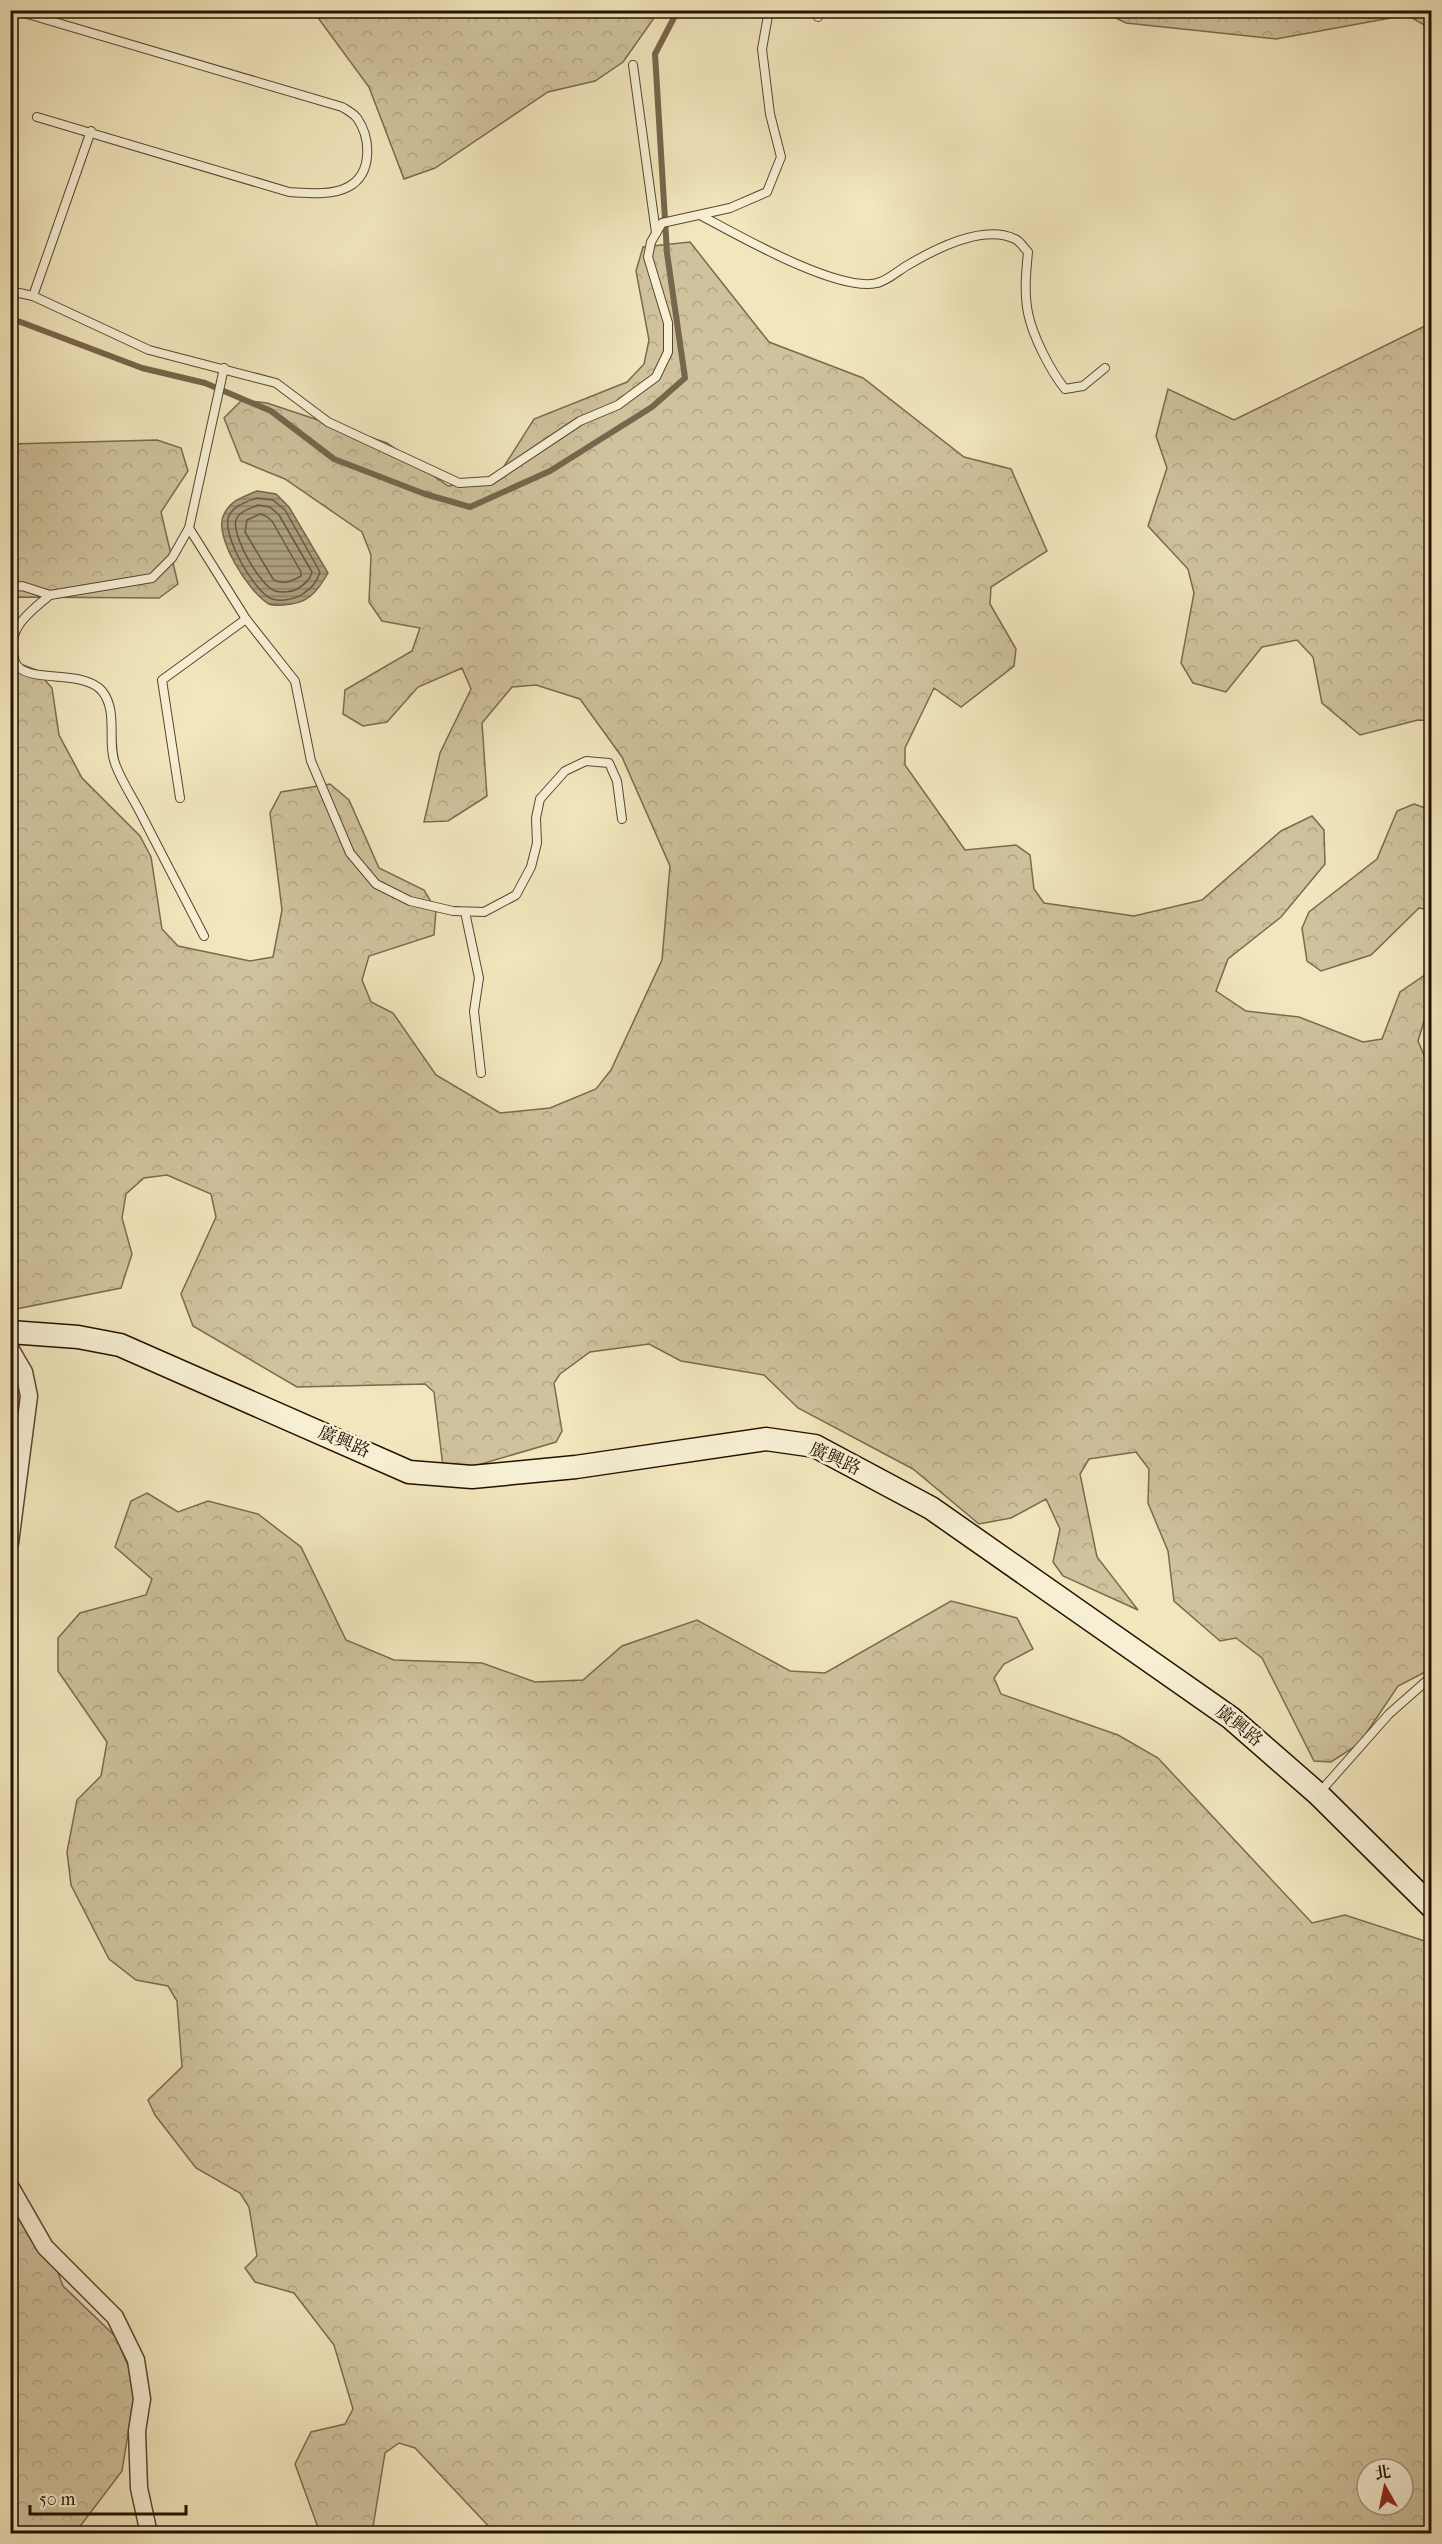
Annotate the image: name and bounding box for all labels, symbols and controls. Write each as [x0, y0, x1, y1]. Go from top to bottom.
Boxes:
street label: 廣興路 [315, 1422, 373, 1462]
street label: 廣興路 [806, 1438, 864, 1480]
street label: 廣興路 [1211, 1701, 1267, 1751]
north arrow [1355, 2457, 1415, 2517]
text: 北 [1373, 2462, 1392, 2483]
scale bar [30, 2478, 186, 2516]
text: 50 m [39, 2489, 76, 2510]

